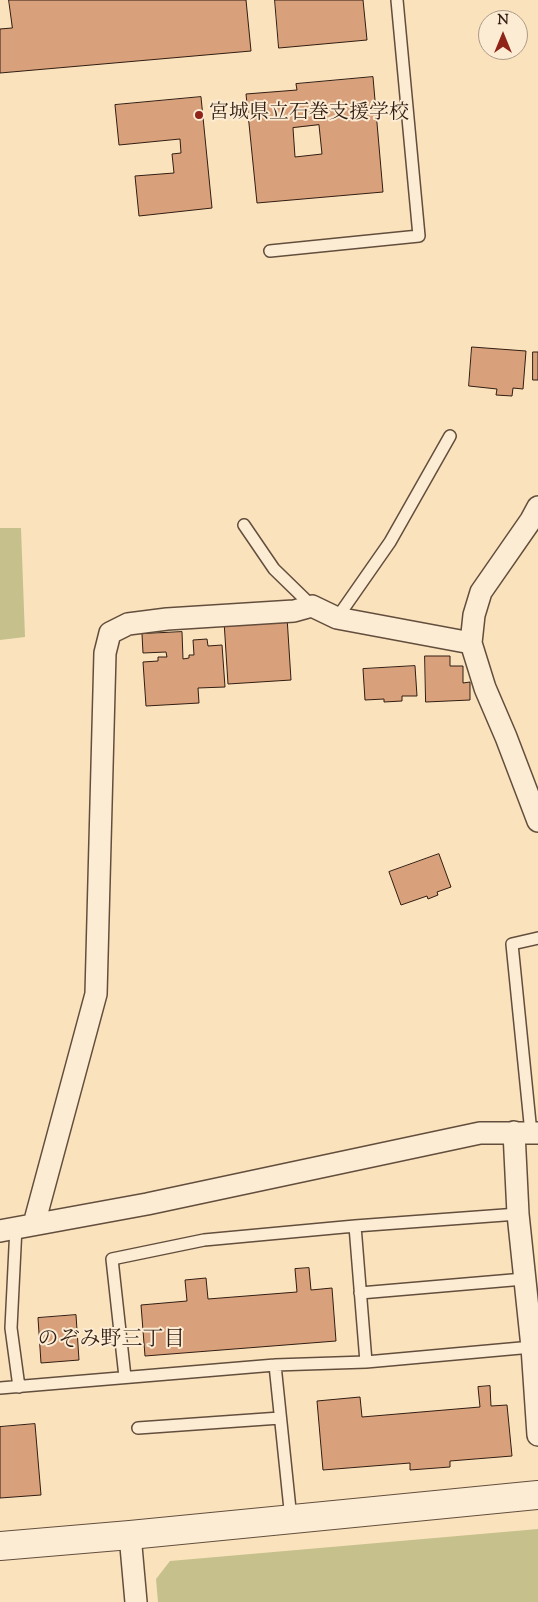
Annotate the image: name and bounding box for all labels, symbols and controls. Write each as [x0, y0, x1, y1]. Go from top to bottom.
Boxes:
north arrow [478, 10, 528, 60]
text: N [497, 11, 509, 31]
place label: 宮城県立石巻支援学校 [209, 103, 409, 127]
marker: 宮城県立石巻支援学校 [193, 109, 205, 121]
district label: のぞみ野三丁目 [38, 1328, 184, 1354]

